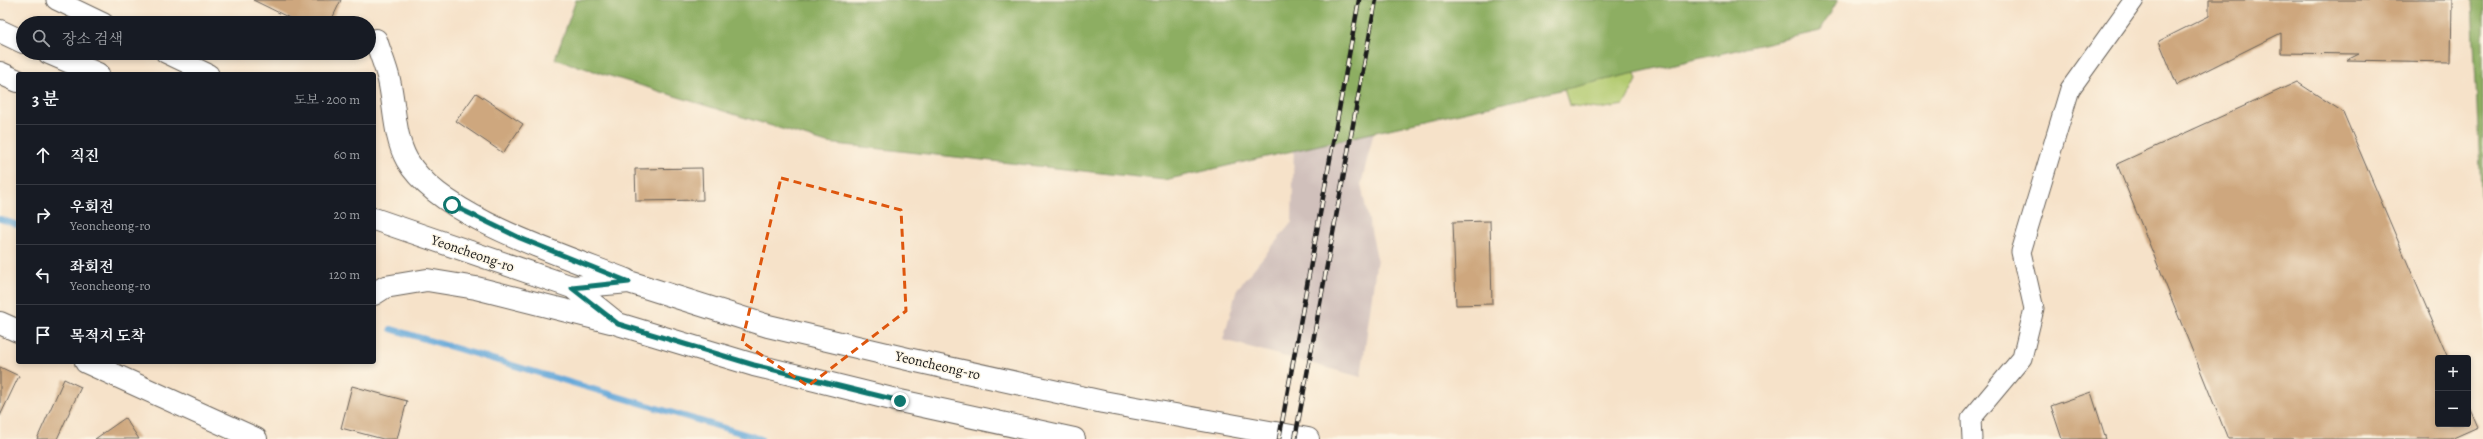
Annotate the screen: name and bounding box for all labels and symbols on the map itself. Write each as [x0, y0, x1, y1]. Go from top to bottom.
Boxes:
route start [443, 196, 461, 214]
street label: Yeoncheong-ro [428, 230, 517, 277]
street label: Yeoncheong-ro [893, 346, 982, 385]
route end [891, 392, 909, 410]

